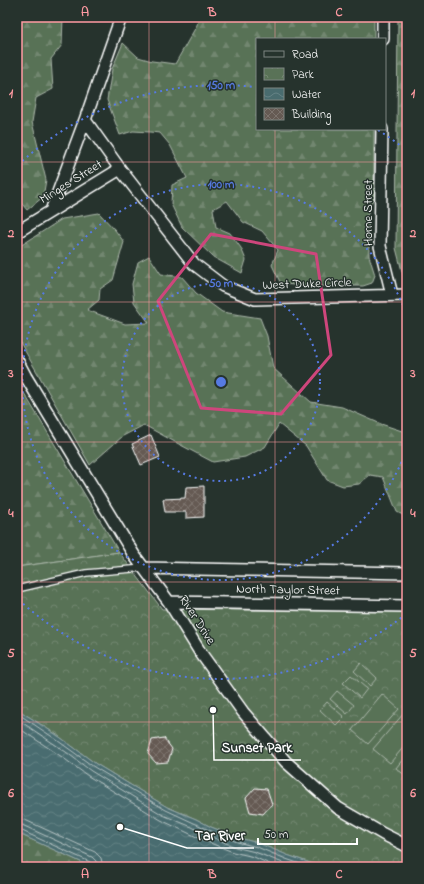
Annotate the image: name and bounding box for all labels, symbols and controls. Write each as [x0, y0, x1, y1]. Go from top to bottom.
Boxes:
text: A [81, 3, 89, 22]
text: B [207, 3, 217, 22]
text: C [335, 3, 343, 22]
legend [256, 38, 386, 130]
text: Road [292, 46, 318, 64]
text: Park [292, 66, 314, 84]
text: 150 m [207, 77, 236, 95]
text: 1 [9, 84, 14, 103]
text: 1 [411, 84, 416, 103]
text: Water [292, 86, 321, 104]
text: Building [291, 106, 331, 125]
street label: Minges Street [36, 155, 107, 210]
text: 100 m [208, 176, 235, 194]
street label: Horne Street [359, 179, 378, 246]
text: 2 [7, 224, 15, 243]
text: 2 [409, 224, 417, 243]
street label: West Duke Circle [262, 273, 352, 295]
text: 50 m [209, 275, 234, 293]
text: 3 [7, 364, 14, 383]
text: 3 [409, 364, 416, 383]
centre of rings [214, 375, 228, 389]
text: 4 [7, 504, 14, 523]
text: 4 [409, 504, 416, 523]
street label: North Taylor Street [236, 580, 341, 601]
street label: River Drive [174, 592, 220, 648]
text: 5 [7, 644, 15, 663]
text: 5 [409, 644, 417, 663]
callout: Sunset Park [214, 734, 301, 760]
text: Sunset Park [222, 738, 293, 759]
text: 6 [7, 784, 14, 803]
text: 6 [409, 784, 416, 803]
scale bar [258, 820, 357, 846]
callout: Tar River [187, 822, 254, 848]
text: Tar River [195, 826, 246, 847]
text: 50 m [264, 826, 288, 844]
text: A [81, 865, 89, 884]
text: B [207, 865, 217, 884]
text: C [335, 865, 343, 884]

